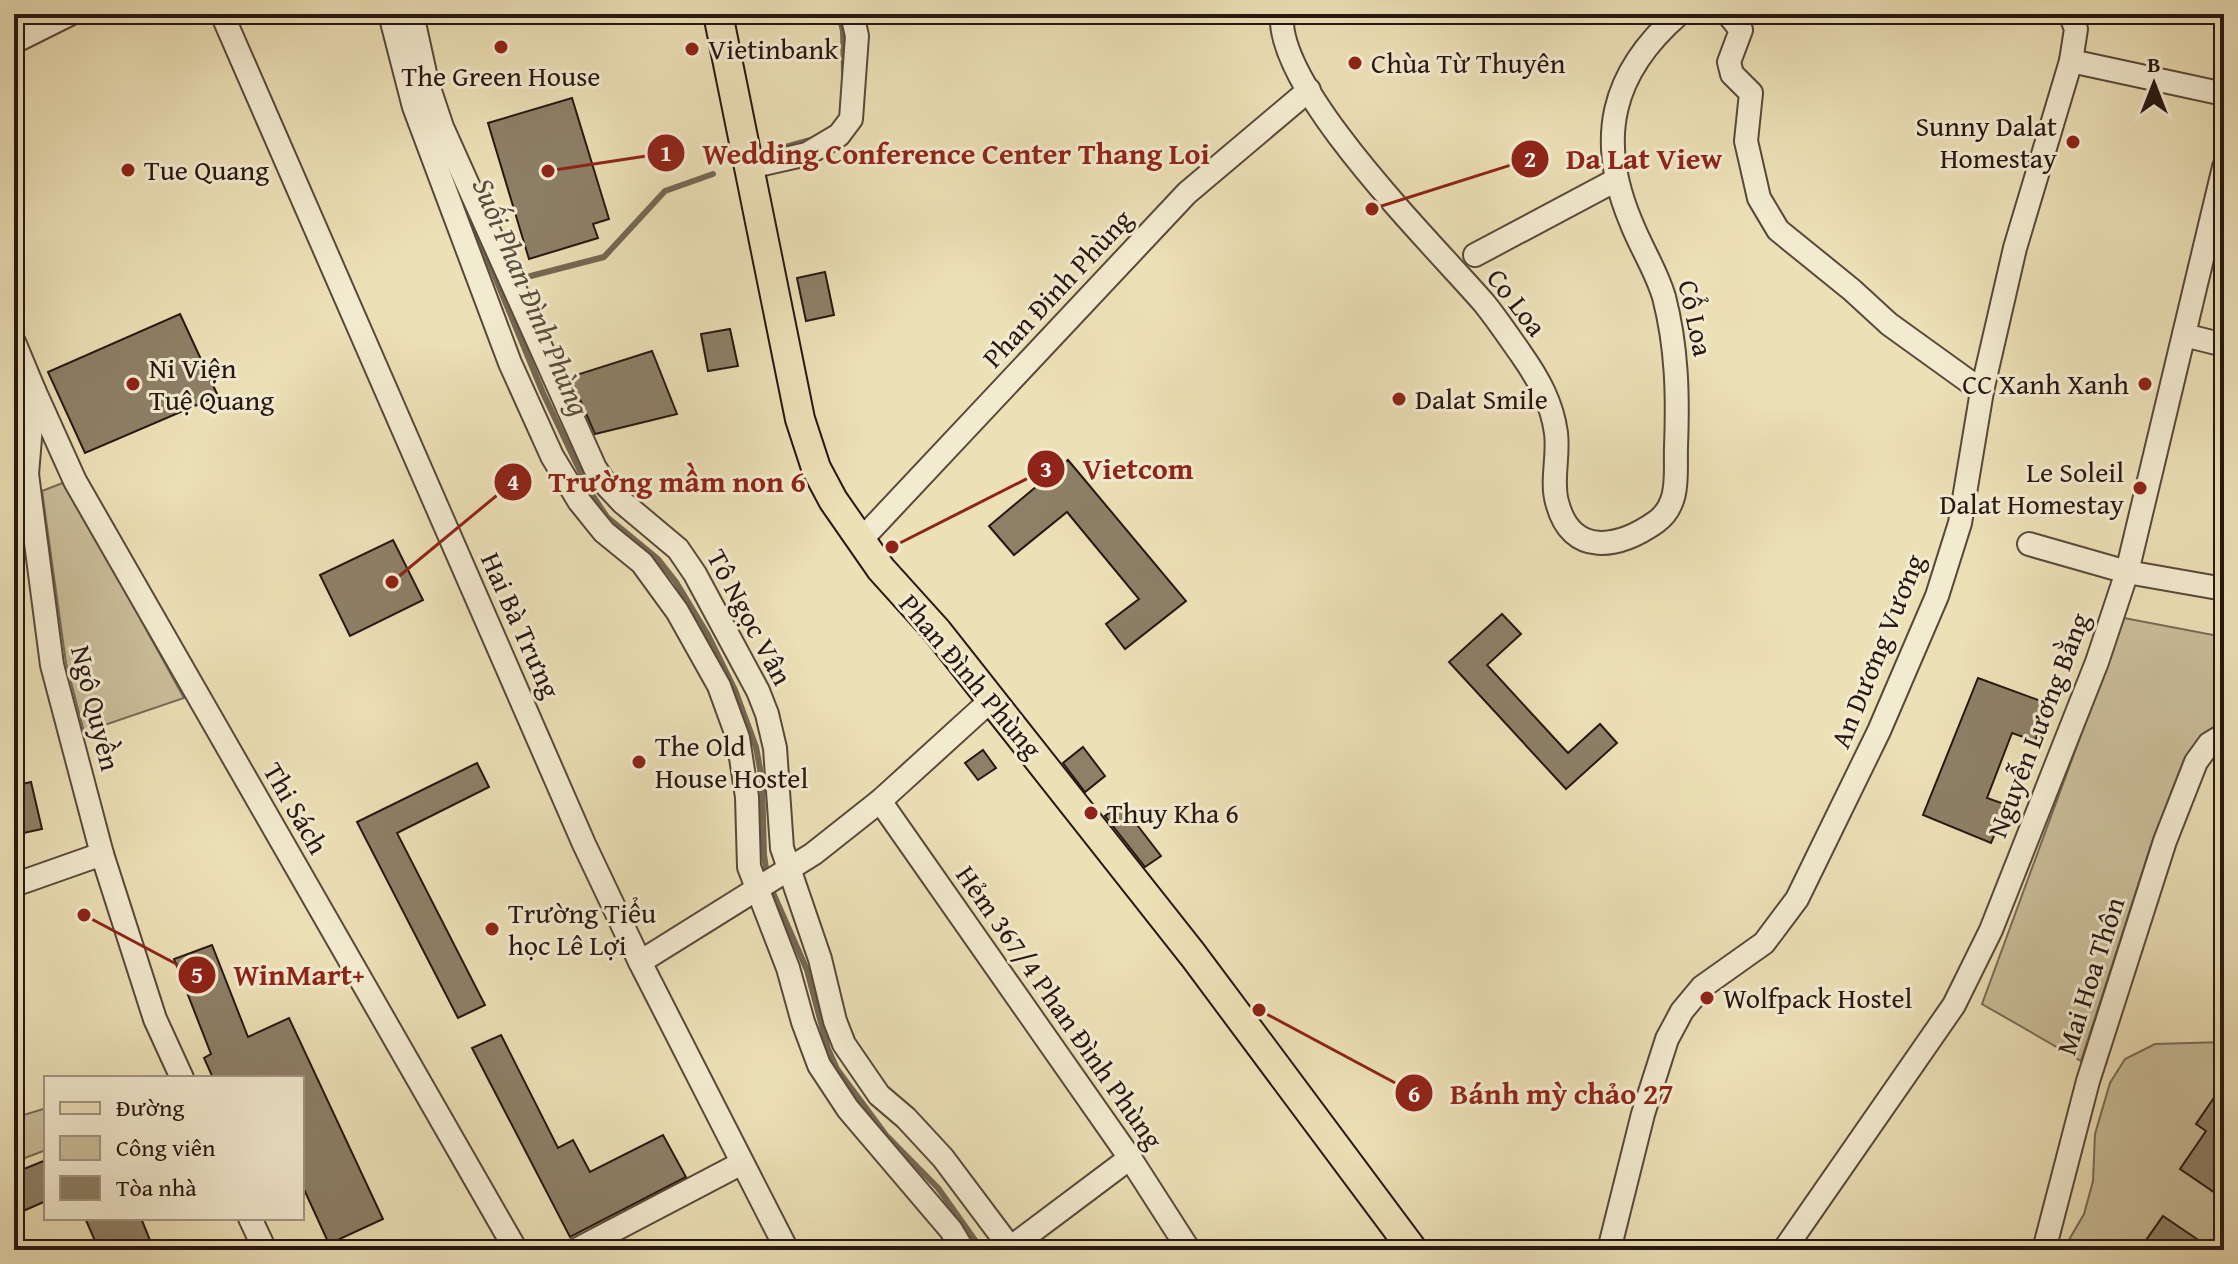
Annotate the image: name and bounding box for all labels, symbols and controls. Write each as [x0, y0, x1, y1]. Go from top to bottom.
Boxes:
place label: Vietinbank [708, 28, 839, 69]
marker: The Green House [492, 38, 510, 56]
marker: Vietinbank [683, 40, 701, 58]
place label: Chùa Từ Thuyên [1371, 42, 1566, 83]
north arrow [2114, 44, 2194, 124]
text: B [2147, 48, 2161, 80]
marker: Chùa Từ Thuyên [1346, 54, 1364, 72]
place label: The Green House [402, 55, 600, 96]
place label: Sunny Dalat Homestay [1915, 105, 2057, 178]
callout: Wedding Conference Center Thang Loi [646, 126, 1226, 180]
text: Wedding Conference Center Thang Loi [702, 131, 1210, 175]
callout: Da Lat View [1510, 132, 1739, 186]
marker: Sunny Dalat Homestay [2064, 133, 2082, 151]
text: 1 [660, 135, 672, 170]
text: Da Lat View [1566, 136, 1722, 180]
text: 2 [1524, 141, 1536, 176]
place label: Tue Quang [144, 149, 269, 190]
marker: Tue Quang [119, 161, 137, 179]
water label: Suối Phan Đình Phùng [462, 171, 602, 423]
street label: Phan Đinh Phùng [972, 199, 1141, 376]
street label: Co Loa [1478, 259, 1558, 345]
street label: Cổ Loa [1668, 276, 1725, 360]
place label: Ni Viện Tuệ Quang [149, 347, 274, 420]
place label: CC Xanh Xanh [1962, 363, 2129, 404]
marker: Ni Viện Tuệ Quang [124, 375, 142, 393]
marker: CC Xanh Xanh [2136, 375, 2154, 393]
place label: Dalat Smile [1415, 378, 1548, 419]
marker: Dalat Smile [1390, 390, 1408, 408]
callout: Vietcom [1026, 442, 1209, 496]
text: Vietcom [1083, 446, 1194, 490]
text: 3 [1040, 451, 1052, 486]
place label: Le Soleil Dalat Homestay [1940, 451, 2124, 524]
callout: Trường mầm non 6 [493, 455, 822, 509]
text: Trường mầm non 6 [548, 459, 806, 503]
text: 4 [507, 464, 519, 499]
marker: Le Soleil Dalat Homestay [2131, 479, 2149, 497]
street label: Tô Ngọc Vân [697, 542, 804, 692]
street label: Hai Bà Trưng [471, 545, 572, 704]
street label: An Dương Vương [1819, 547, 1934, 754]
street label: Phan Đình Phùng [890, 584, 1053, 767]
street label: Nguyễn Lương Bằng [1976, 606, 2099, 843]
street label: Ngô Quyền [61, 641, 132, 775]
place label: The Old House Hostel [655, 725, 808, 798]
marker: The Old House Hostel [630, 753, 648, 771]
street label: Thi Sách [254, 754, 339, 862]
place label: Thuy Kha 6 [1107, 792, 1239, 833]
marker: Thuy Kha 6 [1082, 804, 1100, 822]
street label: Hẻm 367/4 Phan Đình Phùng [947, 857, 1174, 1157]
street label: Mai Hoa Thôn [2045, 891, 2134, 1060]
place label: Trường Tiểu học Lê Lợi [508, 892, 656, 965]
marker: Trường Tiểu học Lê Lợi [483, 920, 501, 938]
callout: WinMart+ [177, 948, 380, 1002]
text: WinMart+ [233, 952, 365, 996]
text: 5 [191, 957, 203, 992]
place label: Wolfpack Hostel [1723, 977, 1913, 1018]
marker: Wolfpack Hostel [1698, 989, 1716, 1007]
callout: Bánh mỳ chảo 27 [1394, 1066, 1690, 1120]
text: Bánh mỳ chảo 27 [1450, 1071, 1674, 1115]
legend [44, 1076, 304, 1220]
text: 6 [1408, 1076, 1420, 1111]
text: Đường [116, 1090, 185, 1125]
text: Công viên [116, 1130, 216, 1165]
text: Tòa nhà [116, 1170, 197, 1205]

